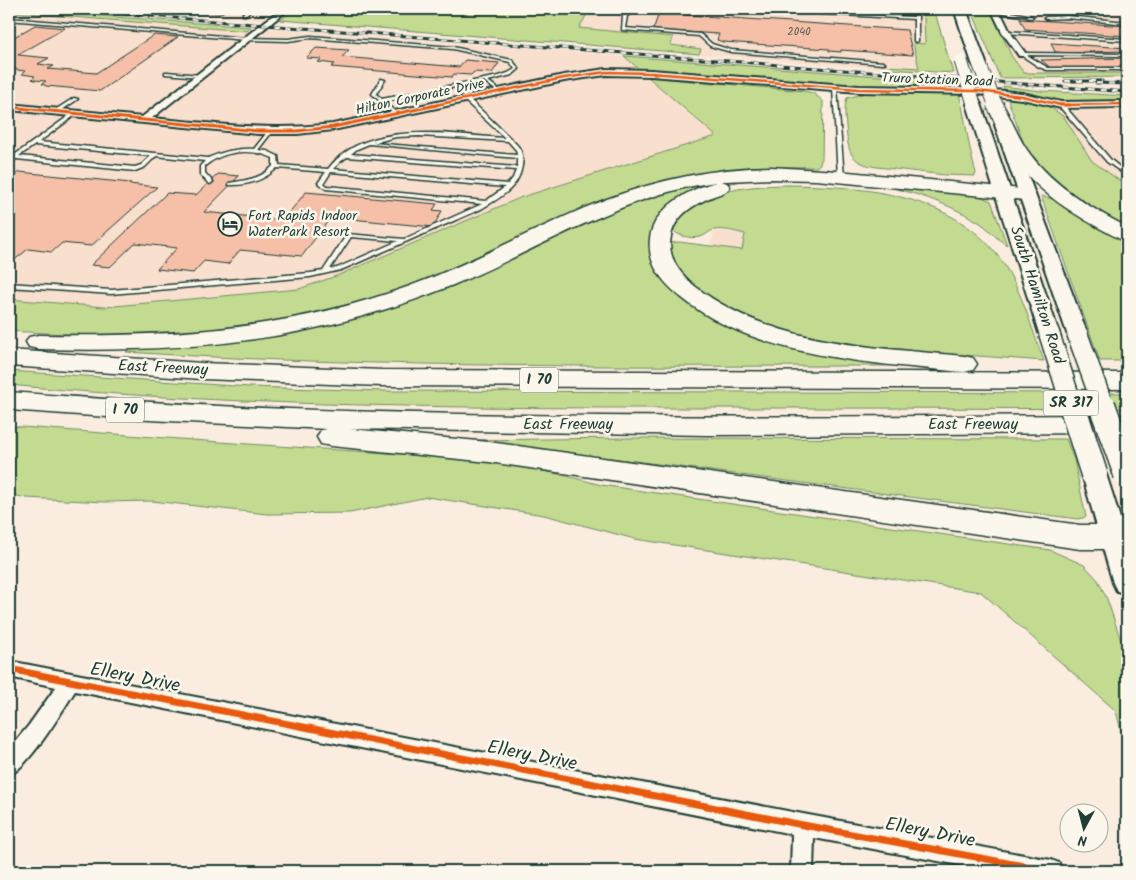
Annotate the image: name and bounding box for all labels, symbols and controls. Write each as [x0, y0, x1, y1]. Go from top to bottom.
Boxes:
house number: 2040 [787, 23, 811, 41]
street label: Truro Station Road [881, 67, 994, 93]
street label: Hilton Corporate Drive [354, 72, 487, 121]
place label: Fort Rapids Indoor WaterPark Resort [248, 205, 358, 243]
hotel icon: Fort Rapids Indoor WaterPark Resort [217, 211, 243, 237]
street label: South Hamilton Road [1003, 223, 1071, 368]
street label: East Freeway [117, 353, 209, 383]
road number: I 70 [520, 368, 558, 392]
road number: SR 317 [1044, 390, 1098, 416]
road number: I 70 [106, 398, 144, 422]
street label: East Freeway [523, 412, 614, 437]
street label: East Freeway [928, 412, 1019, 437]
street label: Ellery Drive [87, 655, 183, 702]
street label: Ellery Drive [484, 733, 580, 780]
north arrow [1058, 802, 1108, 852]
street label: Ellery Drive [882, 810, 978, 857]
text: N [1077, 828, 1088, 851]

